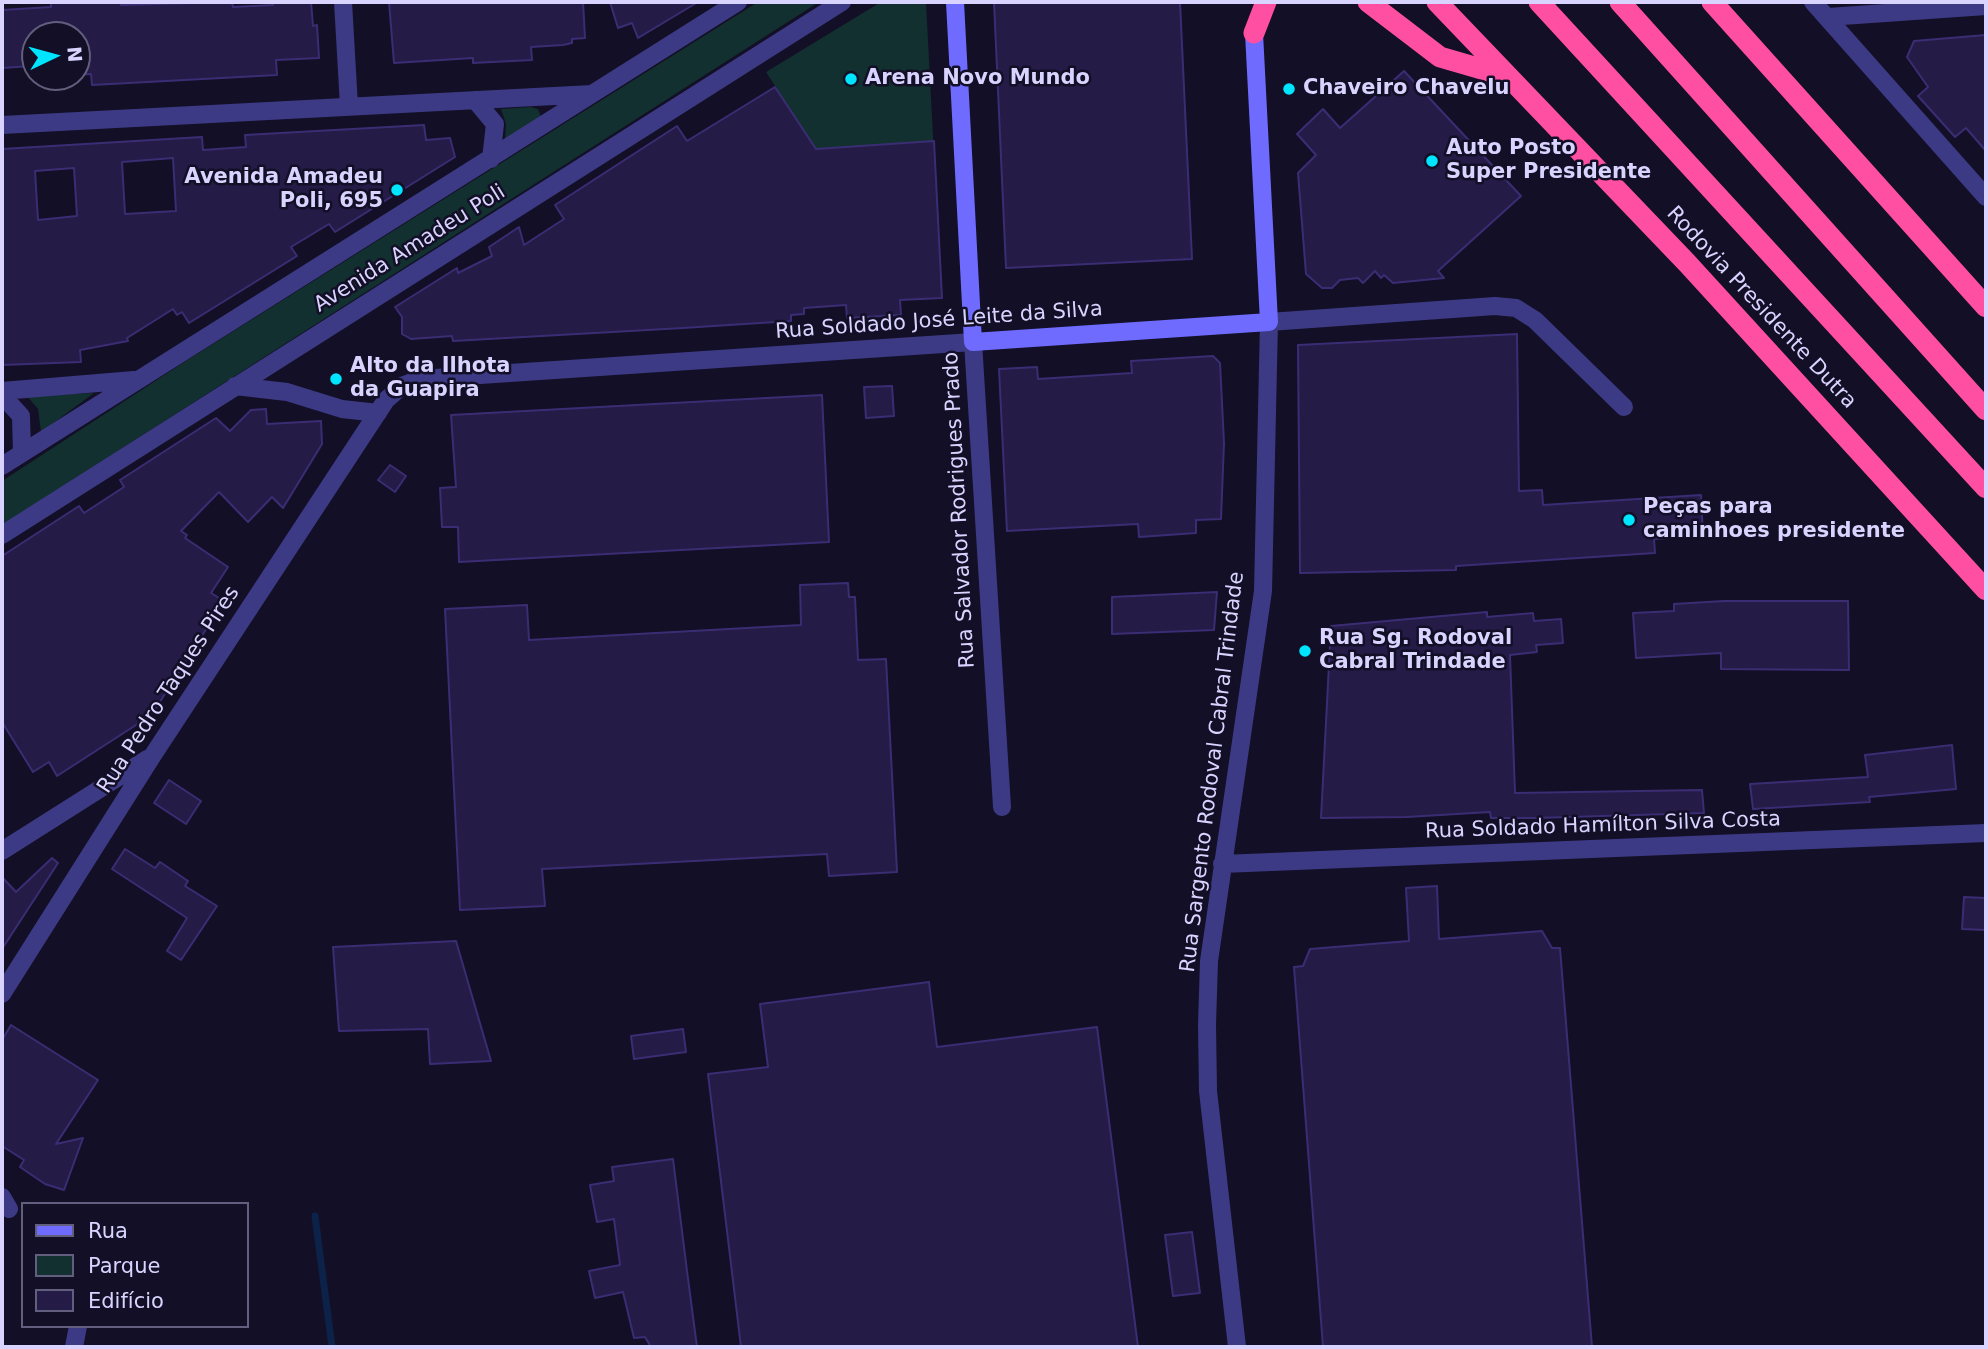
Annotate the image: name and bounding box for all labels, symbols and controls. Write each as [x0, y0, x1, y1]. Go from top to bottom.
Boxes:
north arrow [21, 21, 91, 91]
text: N [63, 45, 87, 63]
place label: Arena Novo Mundo [865, 66, 1090, 92]
marker: Arena Novo Mundo [843, 71, 859, 87]
place label: Chaveiro Chavelu [1303, 76, 1509, 102]
marker: Chaveiro Chavelu [1281, 81, 1297, 97]
place label: Auto Posto Super Presidente [1446, 136, 1651, 186]
marker: Auto Posto Super Presidente [1424, 153, 1440, 169]
place label: Avenida Amadeu Poli, 695 [184, 165, 383, 215]
street label: Avenida Amadeu Poli [310, 180, 510, 318]
marker: Avenida Amadeu Poli, 695 [389, 182, 405, 198]
street label: Rodovia Presidente Dutra [1661, 202, 1861, 414]
street label: Rua Soldado José Leite da Silva [774, 297, 1104, 345]
street label: Rua Salvador Rodrigues Prado [939, 351, 981, 669]
place label: Alto da Ilhota da Guapira [350, 354, 510, 404]
marker: Alto da Ilhota da Guapira [328, 371, 344, 387]
place label: Peças para caminhoes presidente [1643, 495, 1905, 545]
marker: Peças para caminhoes presidente [1621, 512, 1637, 528]
street label: Rua Sargento Rodoval Cabral Trindade [1176, 570, 1250, 974]
street label: Rua Pedro Taques Pires [93, 582, 245, 798]
place label: Rua Sg. Rodoval Cabral Trindade [1319, 626, 1512, 676]
marker: Rua Sg. Rodoval Cabral Trindade [1297, 643, 1313, 659]
street label: Rua Soldado Hamílton Silva Costa [1425, 807, 1781, 845]
legend [21, 1202, 248, 1328]
text: Rua [88, 1219, 128, 1243]
text: Parque [88, 1254, 160, 1278]
text: Edifício [88, 1289, 164, 1313]

